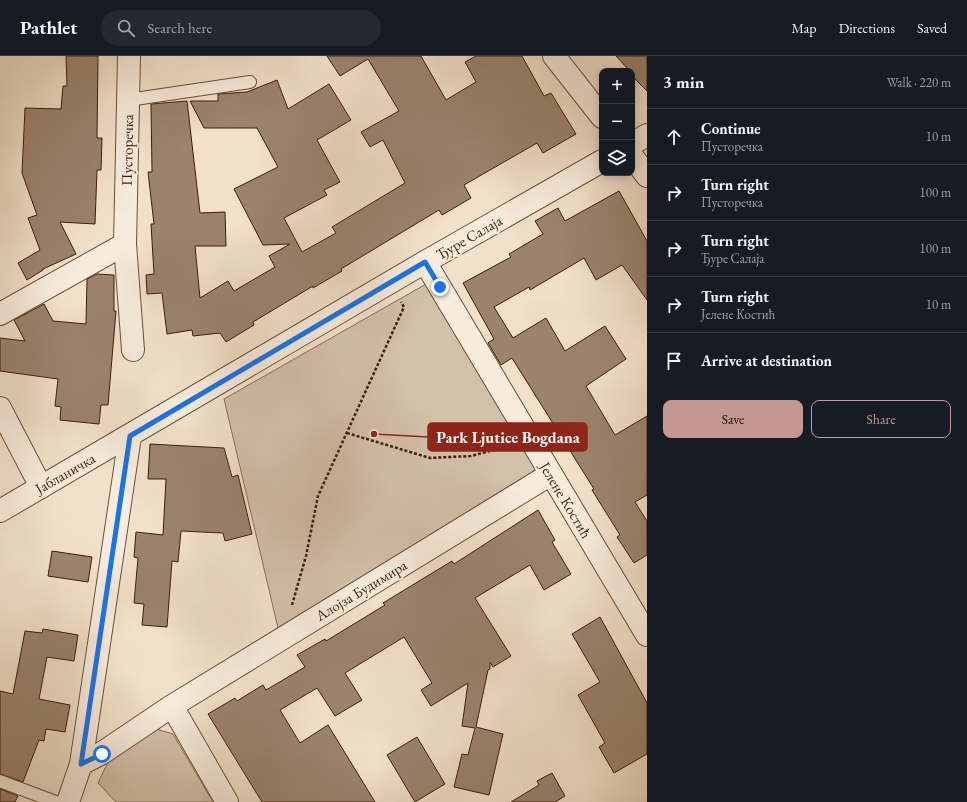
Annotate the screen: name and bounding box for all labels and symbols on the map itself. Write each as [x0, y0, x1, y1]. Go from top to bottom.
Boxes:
street label: Пусторечка [117, 114, 137, 186]
street label: Ђуре Салаја [433, 210, 505, 264]
route end [431, 278, 449, 296]
callout: Park Ljutice Bogdana [428, 423, 587, 451]
text: Park Ljutice Bogdana [436, 427, 581, 448]
street label: Јабланичка [30, 448, 98, 499]
street label: Јелене Костић [535, 457, 596, 542]
street label: Алојза Будимира [311, 555, 410, 625]
route start [93, 745, 111, 763]

